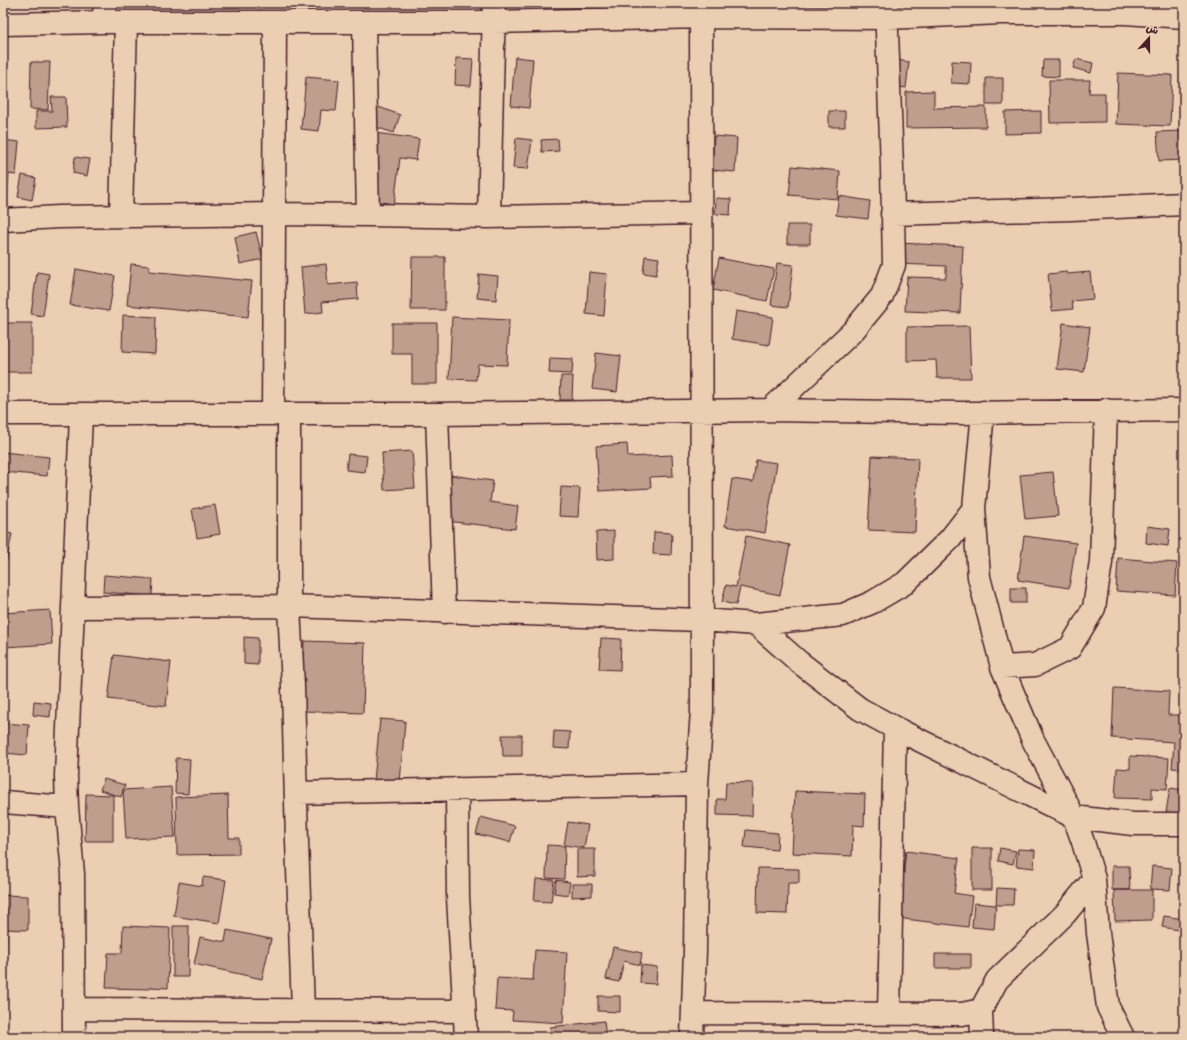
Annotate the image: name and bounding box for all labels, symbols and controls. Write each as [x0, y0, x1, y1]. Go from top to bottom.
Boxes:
north arrow [1129, 18, 1169, 58]
text: ش [1143, 18, 1161, 40]

